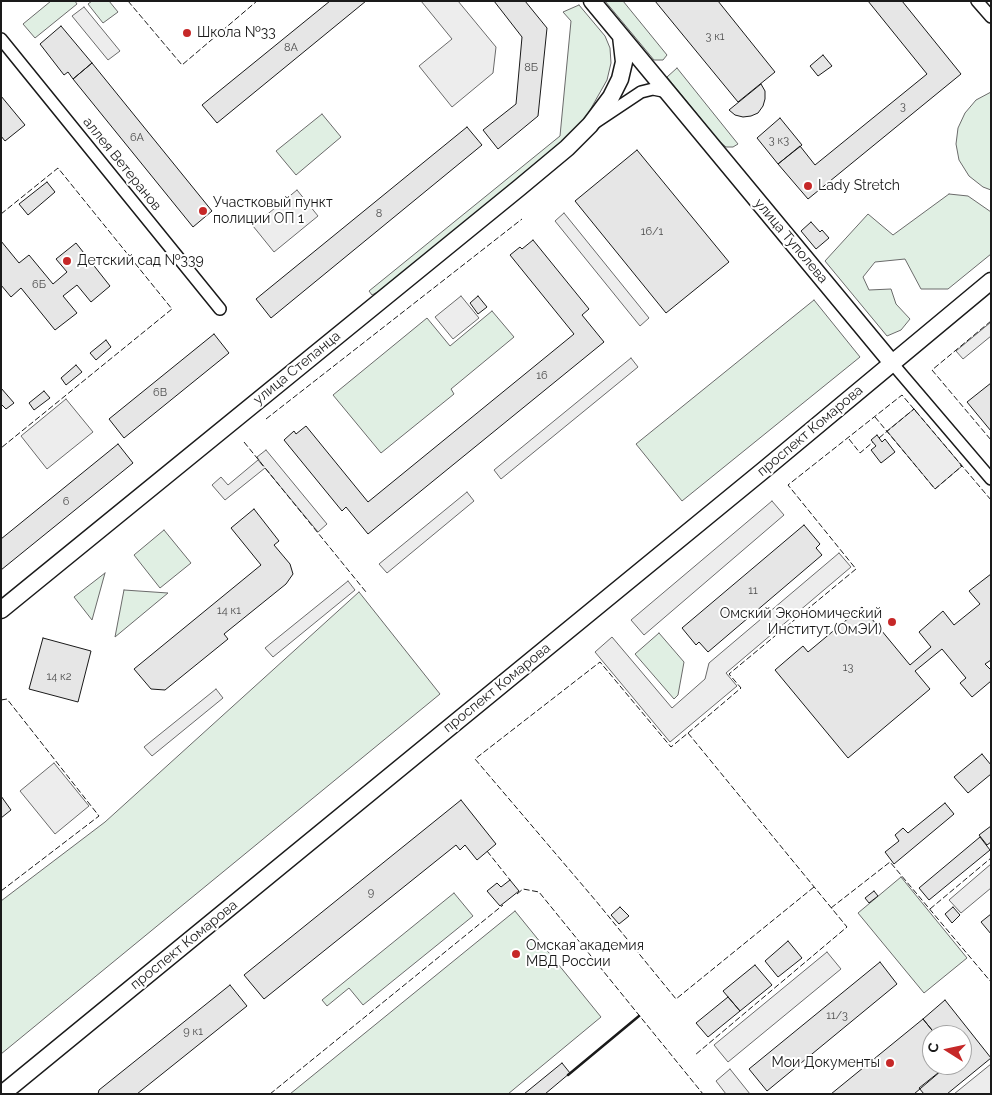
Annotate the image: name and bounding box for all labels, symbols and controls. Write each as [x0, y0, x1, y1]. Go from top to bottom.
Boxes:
place label: Школа №33 [197, 25, 276, 41]
marker: Школа №33 [181, 27, 193, 39]
house number: 3 к1 [705, 30, 725, 44]
house number: 8А [284, 41, 298, 55]
house number: 8Б [524, 61, 538, 75]
house number: 3 [900, 100, 906, 114]
street label: аллея Ветеранов [79, 114, 165, 214]
house number: 6А [130, 131, 144, 145]
house number: 3 к3 [769, 134, 789, 148]
place label: Lady Stretch [818, 178, 900, 194]
marker: Lady Stretch [802, 180, 814, 192]
place label: Участковый пункт полиции ОП 1 [213, 195, 333, 228]
street label: улица Туполева [751, 195, 831, 287]
marker: Участковый пункт полиции ОП 1 [197, 205, 209, 217]
house number: 8 [376, 207, 382, 221]
house number: 16/1 [641, 225, 663, 239]
place label: Детский сад №339 [77, 253, 204, 269]
marker: Детский сад №339 [61, 255, 73, 267]
house number: 6Б [32, 278, 46, 292]
street label: улица Степанца [250, 328, 344, 408]
house number: 16 [536, 369, 548, 383]
street label: проспект Комарова [754, 382, 866, 480]
house number: 6В [153, 386, 167, 400]
house number: 6 [63, 495, 69, 509]
house number: 11 [748, 584, 758, 598]
house number: 14 к1 [217, 604, 241, 618]
place label: Омский Экономический Институт (ОмЭИ) [720, 606, 882, 638]
marker: Омский Экономический Институт (ОмЭИ) [886, 616, 898, 628]
street label: проспект Комарова [440, 640, 554, 736]
house number: 13 [843, 661, 853, 675]
house number: 14 к2 [47, 670, 71, 684]
house number: 9 [368, 886, 374, 900]
street label: проспект Комарова [127, 897, 241, 993]
place label: Омская академия МВД России [526, 938, 644, 970]
marker: Омская академия МВД России [510, 948, 522, 960]
house number: 11/3 [826, 1009, 848, 1023]
house number: 9 к1 [183, 1025, 203, 1039]
north arrow [922, 1025, 972, 1075]
text: С [924, 1041, 942, 1054]
place label: Мои Документы [772, 1055, 880, 1071]
marker: Мои Документы [884, 1057, 896, 1069]

